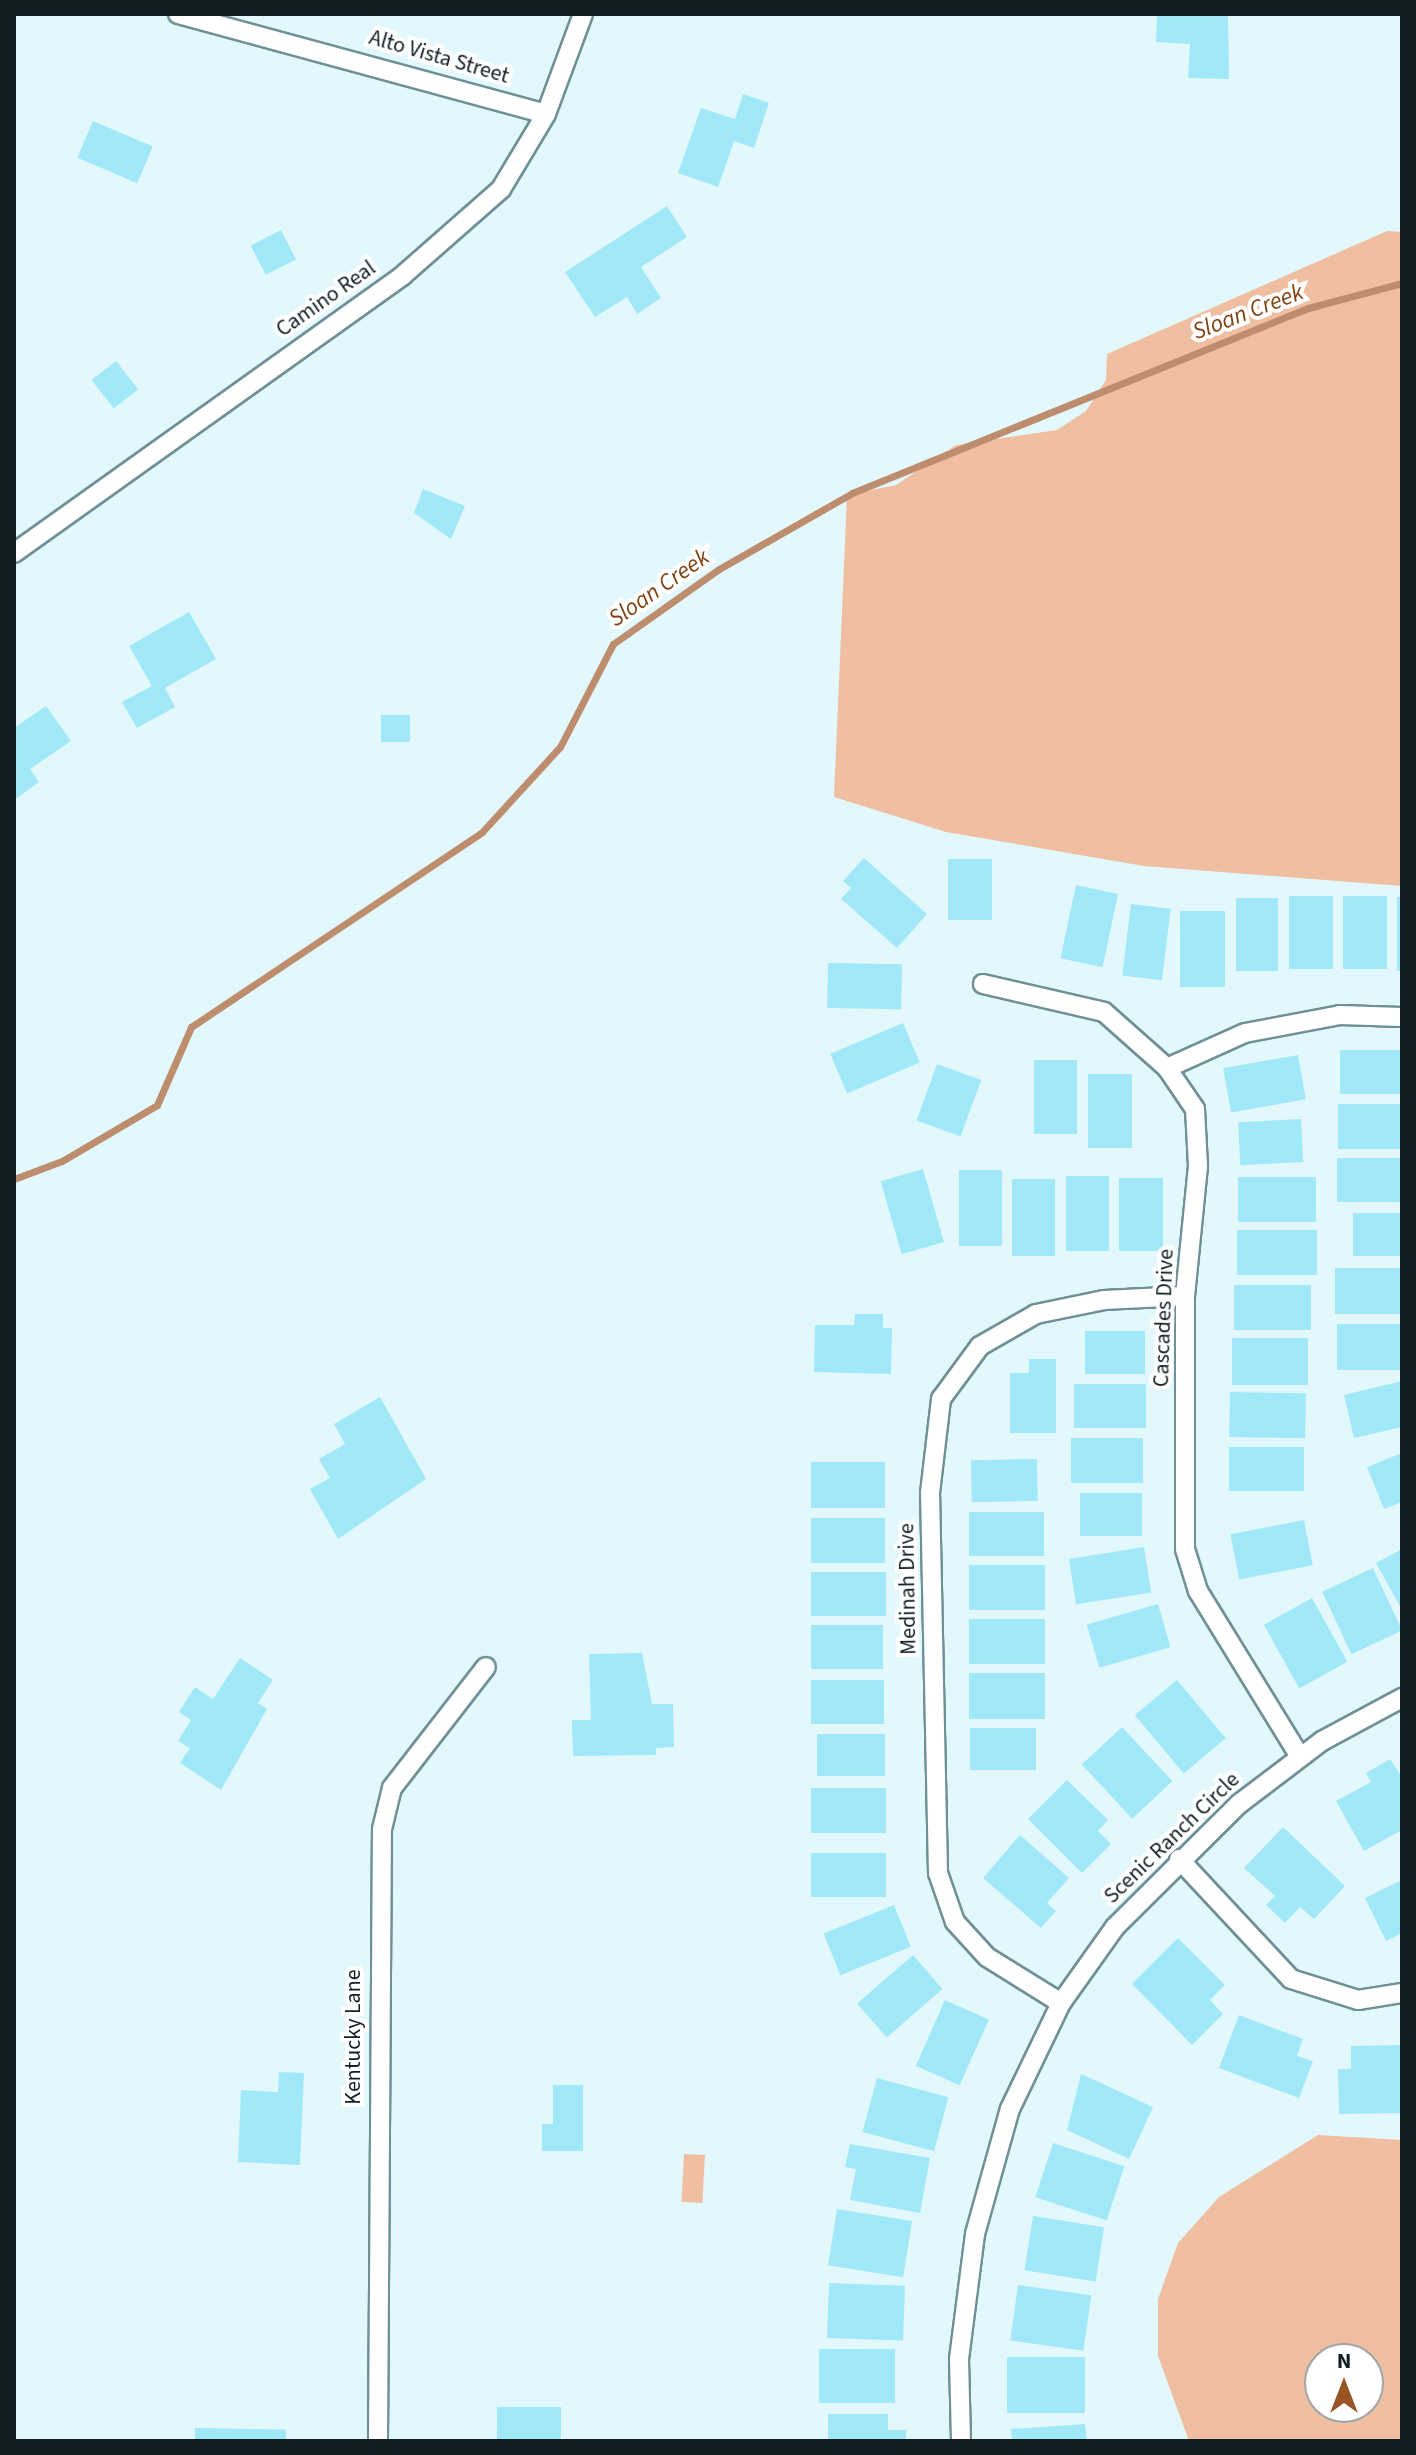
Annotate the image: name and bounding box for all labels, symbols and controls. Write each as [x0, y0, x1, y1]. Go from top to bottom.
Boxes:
street label: Alto Vista Street [366, 24, 512, 90]
street label: Camino Real [271, 255, 381, 343]
water label: Sloan Creek [1189, 278, 1307, 346]
water label: Sloan Creek [603, 543, 715, 633]
street label: Cascades Drive [1148, 1248, 1180, 1388]
street label: Medinah Drive [894, 1523, 922, 1655]
street label: Scenic Ranch Circle [1099, 1767, 1245, 1909]
street label: Kentucky Lane [341, 1969, 367, 2105]
north arrow [1304, 2343, 1384, 2423]
text: N [1337, 2345, 1351, 2377]

